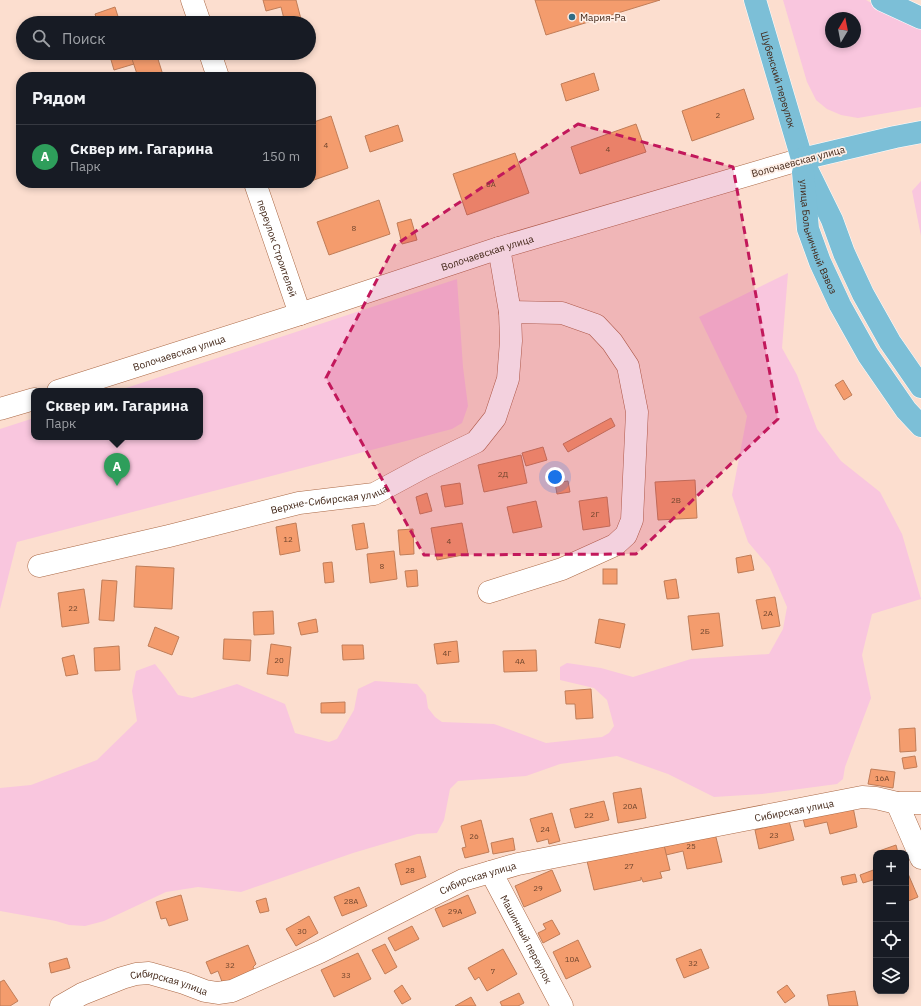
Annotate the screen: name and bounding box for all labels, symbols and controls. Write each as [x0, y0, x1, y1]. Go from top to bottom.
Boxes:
place label: Мария-Ра [580, 11, 626, 24]
marker: Мария-Ра [567, 12, 577, 22]
north arrow [825, 12, 861, 48]
search box [16, 16, 316, 60]
icon: search [30, 27, 52, 49]
text: Поиск [62, 29, 105, 48]
street label: Шубенский переулок [758, 30, 799, 130]
text: Рядом [32, 87, 86, 109]
house number: 2 [716, 110, 721, 120]
text: Сквер им. Гагарина [70, 139, 213, 158]
house number: 4 [324, 140, 329, 150]
street label: Волочаевская улица [750, 143, 847, 180]
house number: 4 [606, 144, 611, 154]
text: A [41, 148, 49, 165]
text: 150 m [262, 148, 300, 165]
text: Парк [70, 158, 101, 175]
house number: 6А [486, 179, 496, 189]
street label: улица Больничный Взвоз [797, 179, 840, 296]
street label: переулок Строителей [254, 198, 300, 299]
house number: 8 [352, 223, 357, 233]
street label: Волочаевская улица [439, 232, 536, 274]
street label: Волочаевская улица [131, 332, 228, 374]
popup [31, 388, 203, 440]
text: Сквер им. Гагарина [46, 396, 188, 415]
text: Парк [46, 415, 76, 432]
pin: A [104, 453, 130, 486]
your location [545, 467, 565, 487]
house number: 2Д [498, 469, 508, 479]
street label: Верхне-Сибирская улица [269, 482, 391, 517]
house number: 2В [671, 495, 681, 505]
house number: 2Г [591, 509, 599, 519]
house number: 12 [283, 534, 293, 544]
house number: 4 [447, 536, 452, 546]
house number: 8 [380, 561, 385, 571]
house number: 22 [68, 603, 78, 613]
house number: 2А [763, 608, 773, 618]
house number: 2Б [700, 626, 710, 636]
house number: 4Г [443, 648, 451, 658]
house number: 20 [274, 655, 284, 665]
house number: 4А [515, 656, 525, 666]
house number: 16А [875, 773, 889, 783]
street label: Сибирская улица [753, 796, 836, 825]
house number: 20А [623, 801, 637, 811]
house number: 22 [584, 810, 594, 820]
house number: 24 [540, 824, 550, 834]
house number: 23 [769, 830, 779, 840]
house number: 26 [469, 831, 479, 841]
house number: 25 [686, 841, 696, 851]
map controls [873, 850, 909, 994]
button: + [873, 850, 909, 886]
street label: Сибирская улица [437, 859, 518, 898]
house number: 27 [624, 861, 634, 871]
house number: 28 [405, 865, 415, 875]
house number: 29 [533, 883, 543, 893]
button: − [873, 886, 909, 922]
street label: Машинный переулок [497, 893, 555, 987]
house number: 28А [344, 896, 358, 906]
house number: 29А [448, 906, 462, 916]
button: locate [873, 922, 909, 958]
house number: 30 [297, 926, 307, 936]
house number: 10А [565, 954, 579, 964]
house number: 32 [688, 958, 698, 968]
button: layers [873, 958, 909, 994]
house number: 32 [225, 960, 235, 970]
house number: 7 [491, 966, 496, 976]
street label: Сибирская улица [128, 967, 210, 999]
house number: 33 [341, 970, 351, 980]

